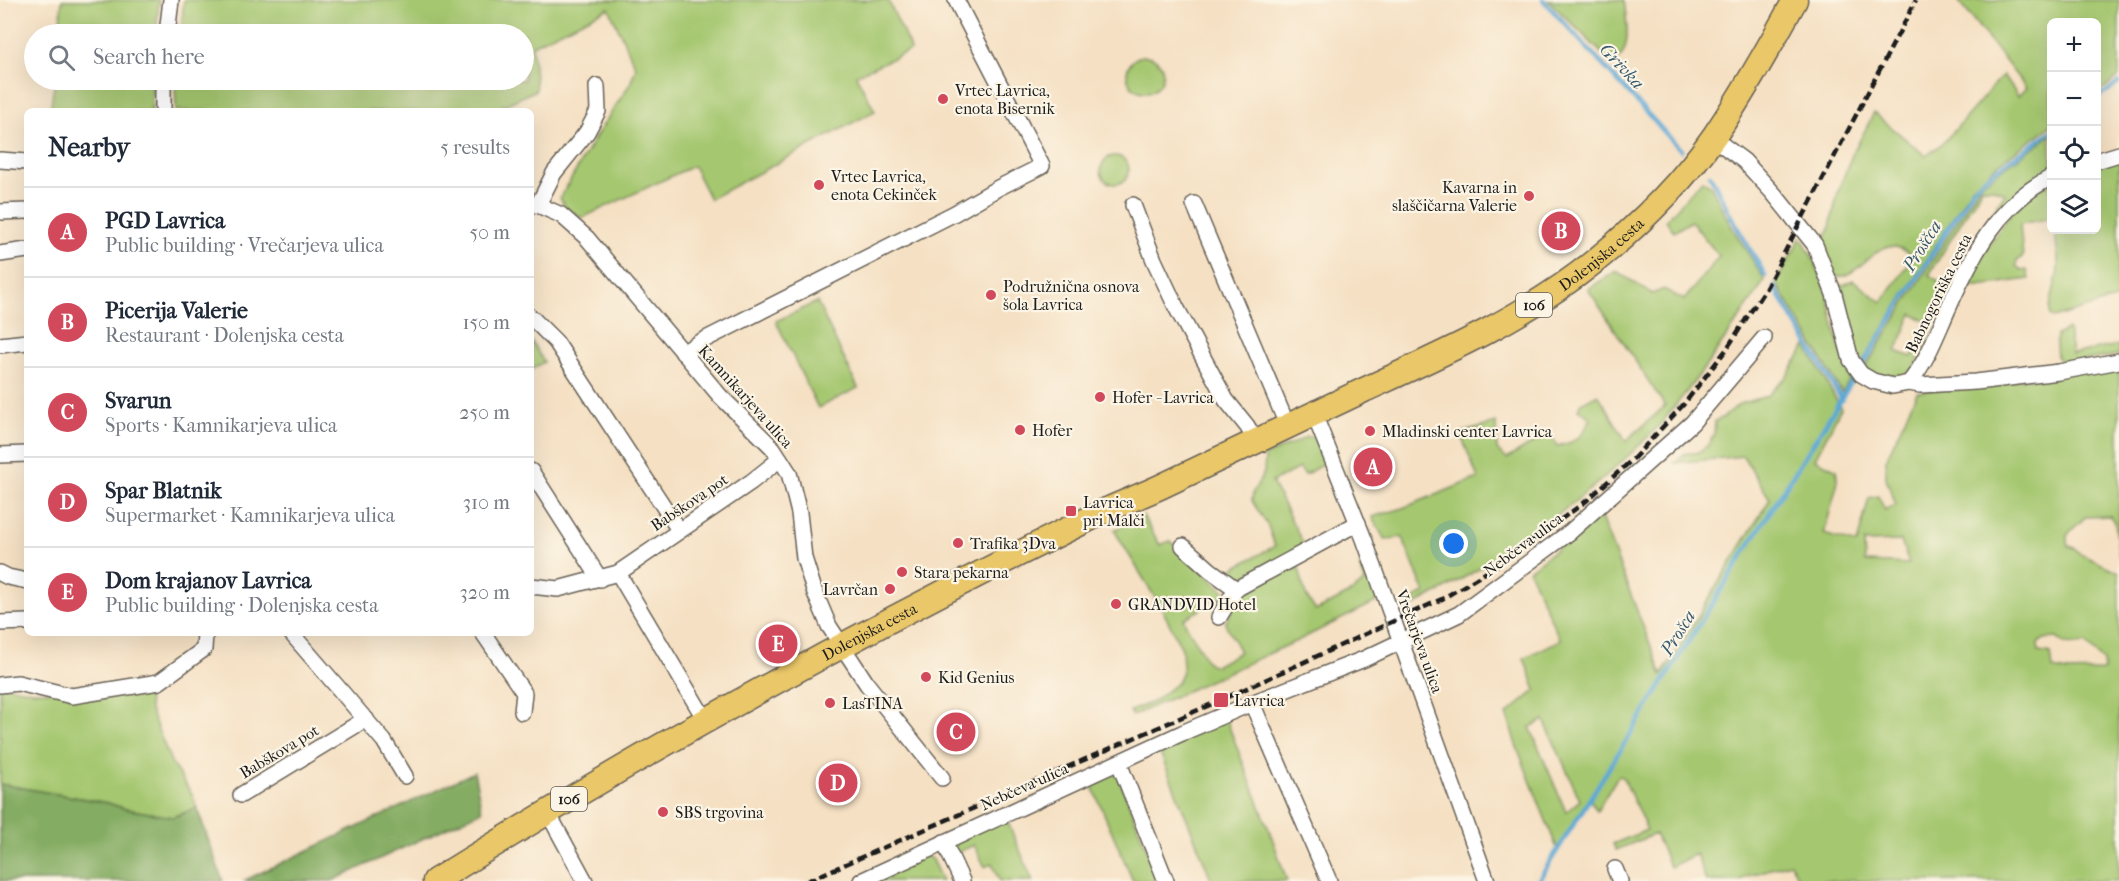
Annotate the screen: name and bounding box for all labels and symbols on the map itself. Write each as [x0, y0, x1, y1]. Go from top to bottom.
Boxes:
water label: Grivka [1595, 39, 1648, 94]
place label: Vrtec Lavrica, enota Bisernik [954, 81, 1055, 118]
marker: Vrtec Lavrica, enota Bisernik [936, 92, 950, 106]
place label: Vrtec Lavrica, enota Cekinček [830, 167, 937, 204]
marker: Vrtec Lavrica, enota Cekinček [812, 178, 826, 192]
place label: Kavarna in slaščičarna Valerie [1392, 178, 1518, 215]
marker: Kavarna in slaščičarna Valerie [1522, 189, 1536, 203]
pin: B [1542, 208, 1580, 254]
street label: Dolenjska cesta [1555, 213, 1648, 295]
water label: Proščca [1898, 217, 1946, 276]
street label: Babnogoriška cesta [1901, 230, 1976, 356]
place label: Podružnična osnova šola Lavrica [1003, 277, 1140, 314]
marker: Podružnična osnova šola Lavrica [984, 288, 998, 302]
road number: 106 [1516, 293, 1552, 317]
street label: Kamnikarjeva ulica [694, 341, 797, 452]
place label: Hofer - Lavrica [1112, 388, 1215, 407]
marker: Hofer - Lavrica [1093, 390, 1107, 404]
place label: Hofer [1032, 421, 1072, 440]
place label: Mladinski center Lavrica [1382, 422, 1553, 441]
marker: Hofer [1013, 423, 1027, 437]
marker: Mladinski center Lavrica [1363, 424, 1377, 438]
pin: A [1354, 444, 1392, 490]
street label: Babškova pot [647, 469, 732, 535]
place label: Lavrica pri Malči [1082, 493, 1145, 530]
marker: Lavrica pri Malči [1064, 504, 1078, 518]
street label: Nebčeva ulica [1480, 508, 1567, 580]
your location [1439, 529, 1468, 558]
place label: Trafika 3Dva [970, 534, 1056, 553]
marker: Trafika 3Dva [951, 536, 965, 550]
place label: Stara pekarna [914, 563, 1009, 582]
marker: Stara pekarna [895, 565, 909, 579]
place label: Lavrčan [823, 580, 879, 599]
marker: Lavrčan [883, 582, 897, 596]
street label: Vrečarjeva ulica [1392, 586, 1447, 696]
place label: GRANDVID Hotel [1128, 595, 1257, 614]
marker: GRANDVID Hotel [1109, 597, 1123, 611]
street label: Dolenjska cesta [819, 599, 921, 665]
water label: Prošca [1656, 607, 1700, 661]
pin: E [758, 622, 798, 666]
place label: Kid Genius [938, 668, 1015, 687]
marker: Kid Genius [919, 670, 933, 684]
marker: Lavrica [1212, 691, 1230, 709]
place label: Lavrica [1234, 691, 1285, 710]
place label: LasTINA [842, 694, 904, 713]
marker: LasTINA [823, 696, 837, 710]
pin: C [936, 710, 976, 754]
street label: Babškova pot [236, 720, 323, 782]
street label: Nebčeva ulica [977, 758, 1072, 814]
pin: D [818, 760, 858, 806]
road number: 106 [551, 787, 587, 811]
place label: SBS trgovina [675, 803, 764, 822]
marker: SBS trgovina [656, 805, 670, 819]

